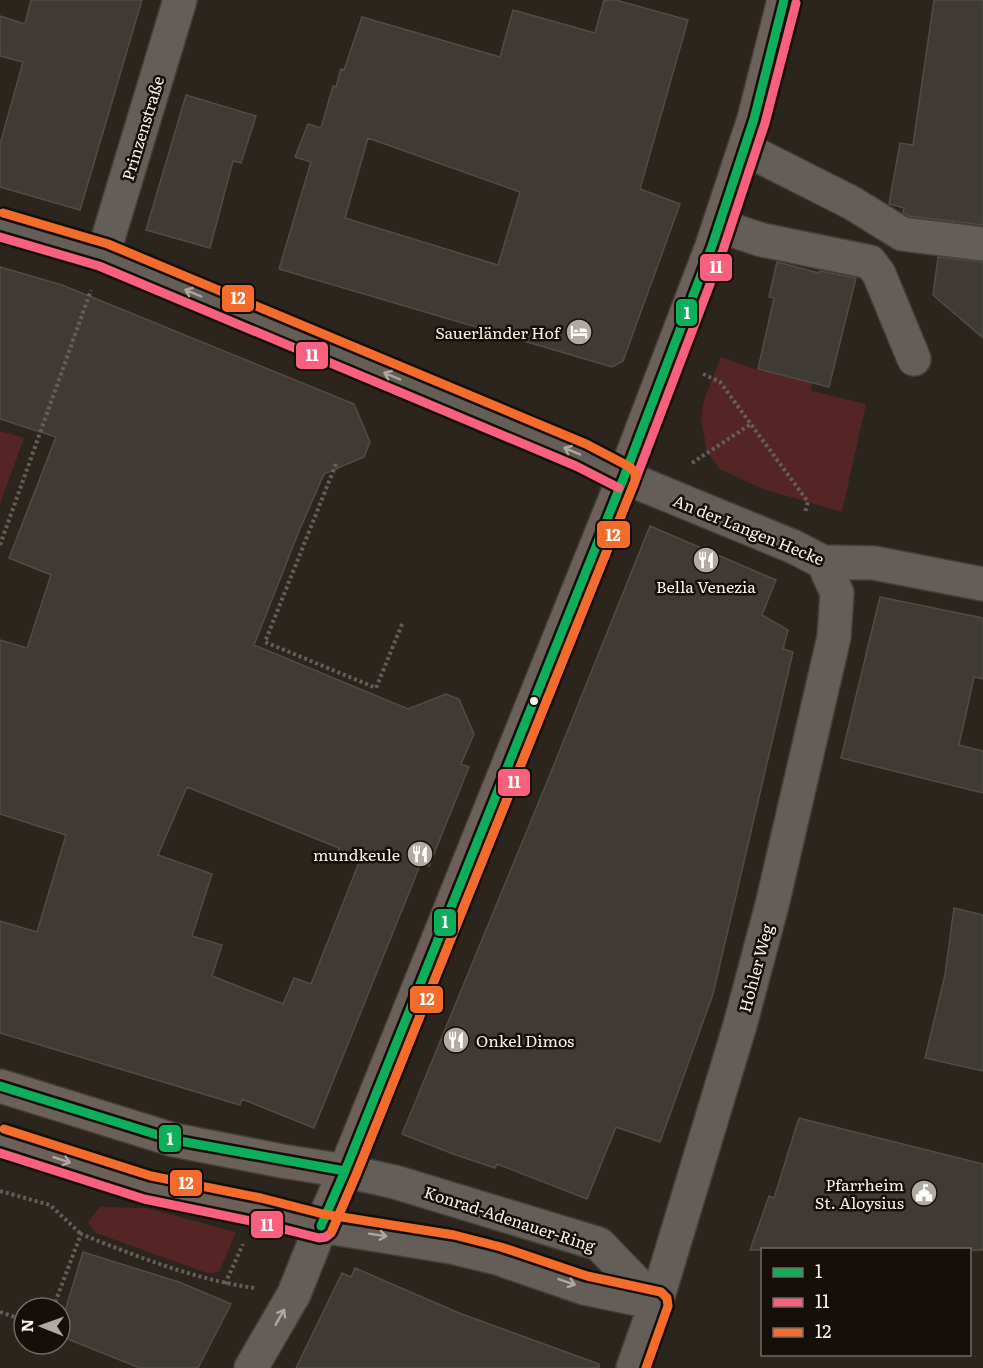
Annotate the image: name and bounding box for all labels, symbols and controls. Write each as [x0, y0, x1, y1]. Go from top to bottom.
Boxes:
street label: Prinzenstraße [115, 73, 169, 183]
line badge: 11 [699, 253, 733, 282]
text: 11 [709, 254, 723, 278]
line badge: 12 [221, 284, 255, 313]
text: 12 [230, 285, 246, 309]
one-way arrow [184, 287, 203, 298]
line badge: 1 [675, 298, 698, 327]
text: 1 [684, 300, 691, 324]
hotel icon: Sauerländer Hof [564, 317, 594, 347]
place label: Sauerländer Hof [435, 320, 562, 344]
line badge: 11 [295, 341, 329, 370]
text: 11 [305, 342, 319, 366]
one-way arrow [384, 370, 402, 381]
one-way arrow [564, 445, 582, 456]
street label: An der Langen Hecke [670, 488, 828, 570]
line badge: 12 [596, 520, 631, 549]
text: 12 [605, 522, 621, 546]
restaurant icon: Bella Venezia [691, 545, 721, 575]
place label: Bella Venezia [656, 574, 756, 598]
unlabelled marker [528, 695, 540, 707]
line badge: 11 [497, 768, 531, 797]
text: 11 [507, 769, 521, 793]
restaurant icon: mundkeule [405, 839, 435, 869]
place label: mundkeule [313, 842, 400, 866]
line badge: 1 [433, 908, 457, 937]
text: 1 [442, 909, 449, 933]
street label: Hohler Weg [732, 921, 778, 1015]
line badge: 12 [409, 985, 444, 1014]
text: 12 [419, 986, 435, 1010]
restaurant icon: Onkel Dimos [441, 1025, 471, 1055]
place label: Onkel Dimos [476, 1028, 574, 1052]
line badge: 1 [158, 1124, 182, 1153]
text: 1 [167, 1126, 174, 1150]
one-way arrow [52, 1155, 71, 1166]
line badge: 12 [169, 1169, 203, 1197]
text: 12 [178, 1170, 194, 1194]
place label: Pfarrheim St. Aloysius [815, 1172, 904, 1214]
public building icon: Pfarrheim St. Aloysius [909, 1178, 939, 1208]
street label: Konrad-Adenauer-Ring [421, 1179, 599, 1257]
line badge: 11 [250, 1210, 284, 1239]
text: 11 [260, 1212, 274, 1236]
one-way arrow [368, 1230, 388, 1241]
legend [761, 1248, 971, 1356]
text: 1 [815, 1257, 822, 1284]
one-way arrow [557, 1278, 576, 1289]
text: 11 [815, 1287, 830, 1314]
north arrow [12, 1296, 72, 1356]
one-way arrow [274, 1309, 286, 1326]
text: 12 [815, 1317, 831, 1344]
text: N [14, 1319, 38, 1333]

